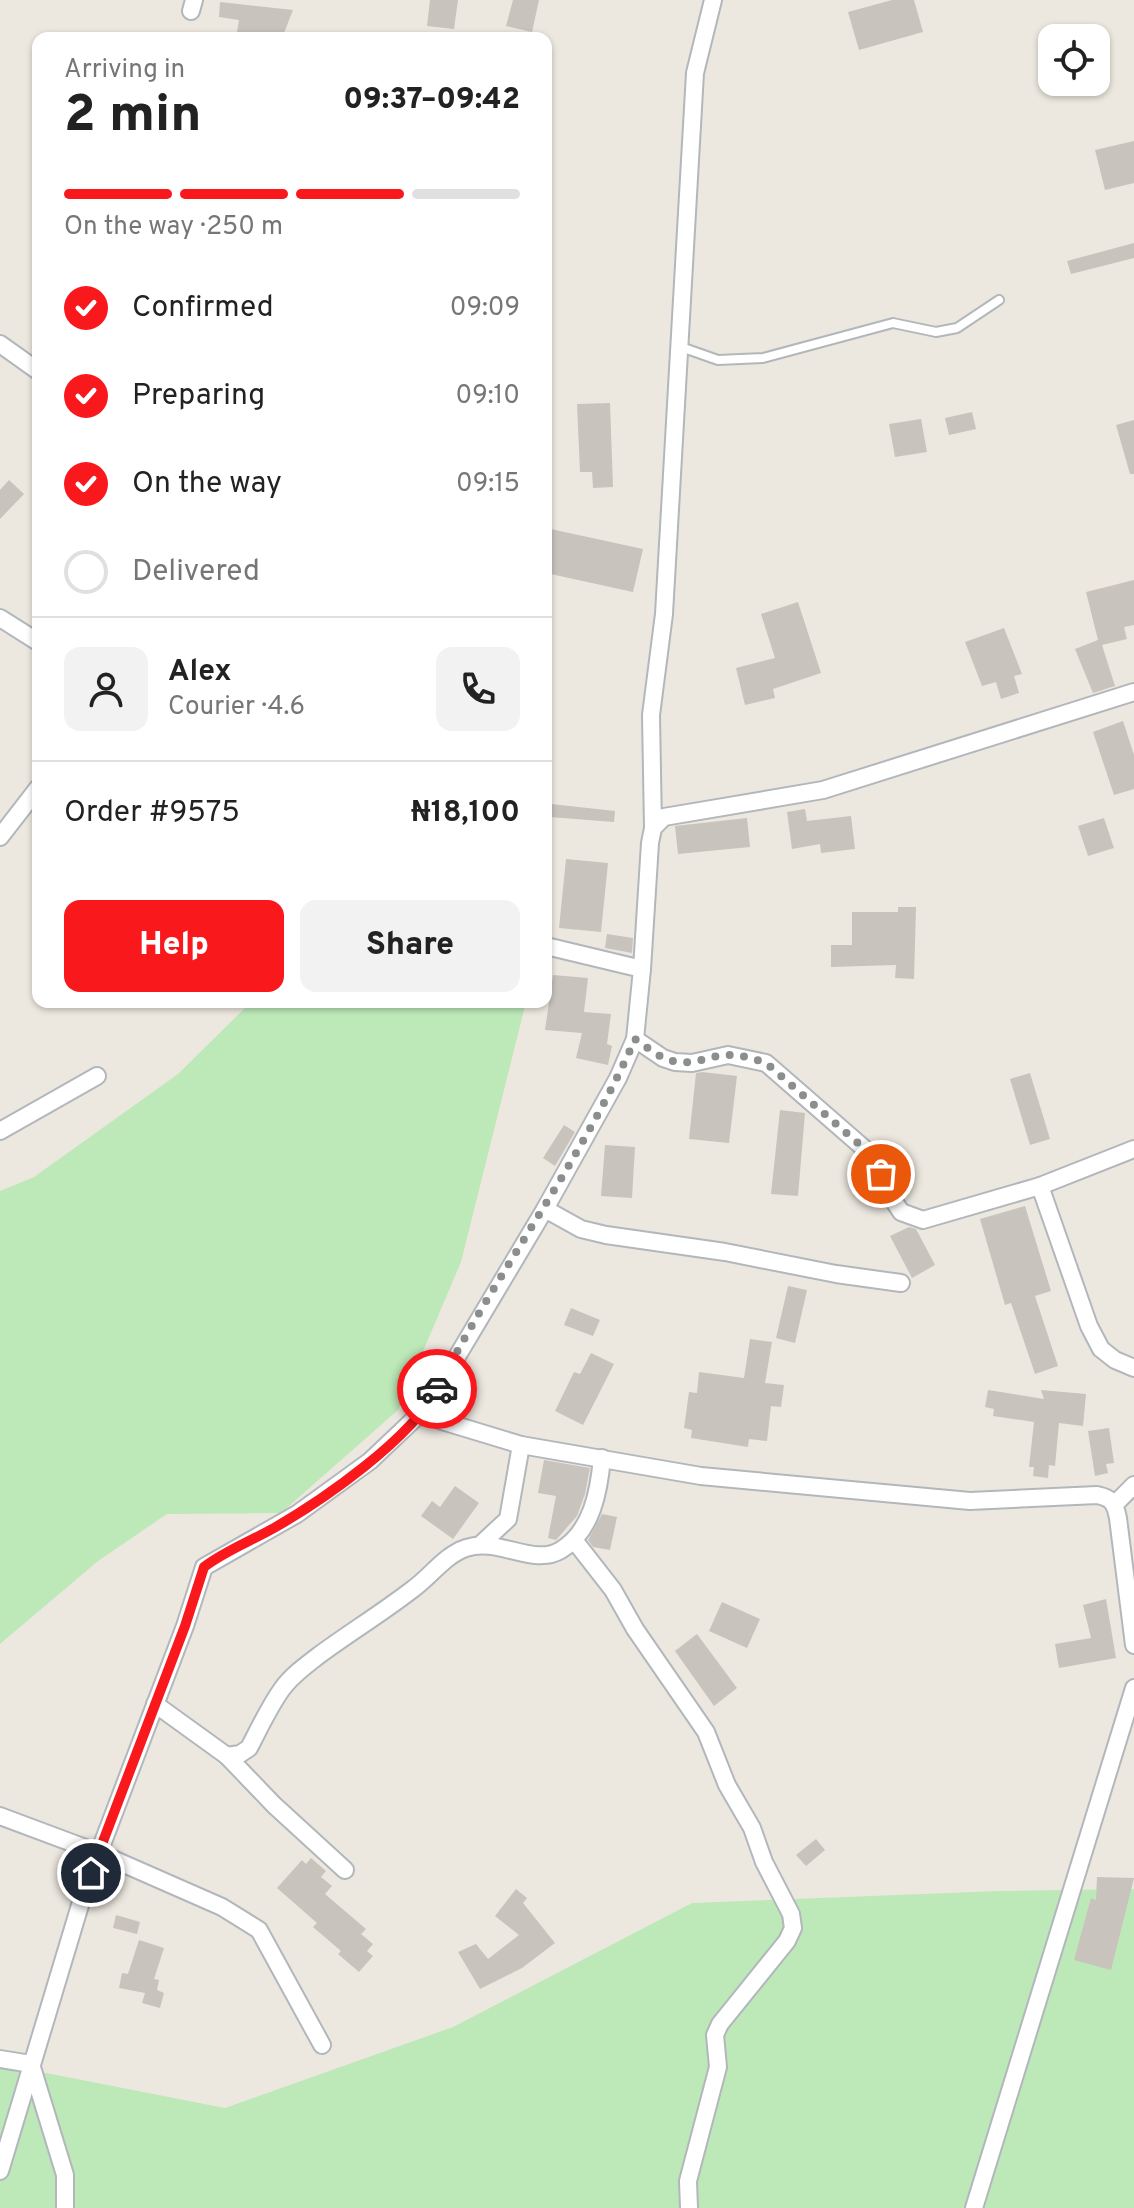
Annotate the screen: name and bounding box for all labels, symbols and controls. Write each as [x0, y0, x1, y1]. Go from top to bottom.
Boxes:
map controls [1038, 24, 1110, 96]
button: locate [1038, 24, 1110, 96]
text: Arriving in [64, 54, 185, 87]
text: 09:37–09:42 [343, 82, 520, 119]
text: 2 min [64, 84, 202, 150]
text: On the way · 250 m [64, 211, 283, 244]
icon: check [64, 286, 108, 330]
text: Confirmed [132, 290, 274, 327]
text: 09:09 [450, 292, 520, 325]
icon: check [64, 374, 108, 418]
text: Preparing [132, 378, 265, 415]
text: 09:10 [456, 380, 520, 413]
icon: check [64, 462, 108, 506]
text: On the way [132, 466, 282, 503]
text: 09:15 [456, 468, 520, 501]
text: Delivered [132, 554, 260, 591]
button: person [64, 647, 148, 731]
button: phone [436, 647, 520, 731]
text: Alex [168, 654, 232, 691]
text: Courier · 4.6 [168, 691, 305, 724]
text: Order #9575 [64, 795, 240, 832]
text: ₦18,100 [411, 795, 520, 832]
button: Help [64, 900, 284, 992]
button: Share [300, 900, 520, 992]
pin [847, 1140, 915, 1208]
icon: bag [859, 1152, 903, 1196]
courier [397, 1349, 477, 1429]
icon: car [415, 1367, 459, 1411]
pin [57, 1839, 125, 1907]
icon: home [69, 1851, 113, 1895]

